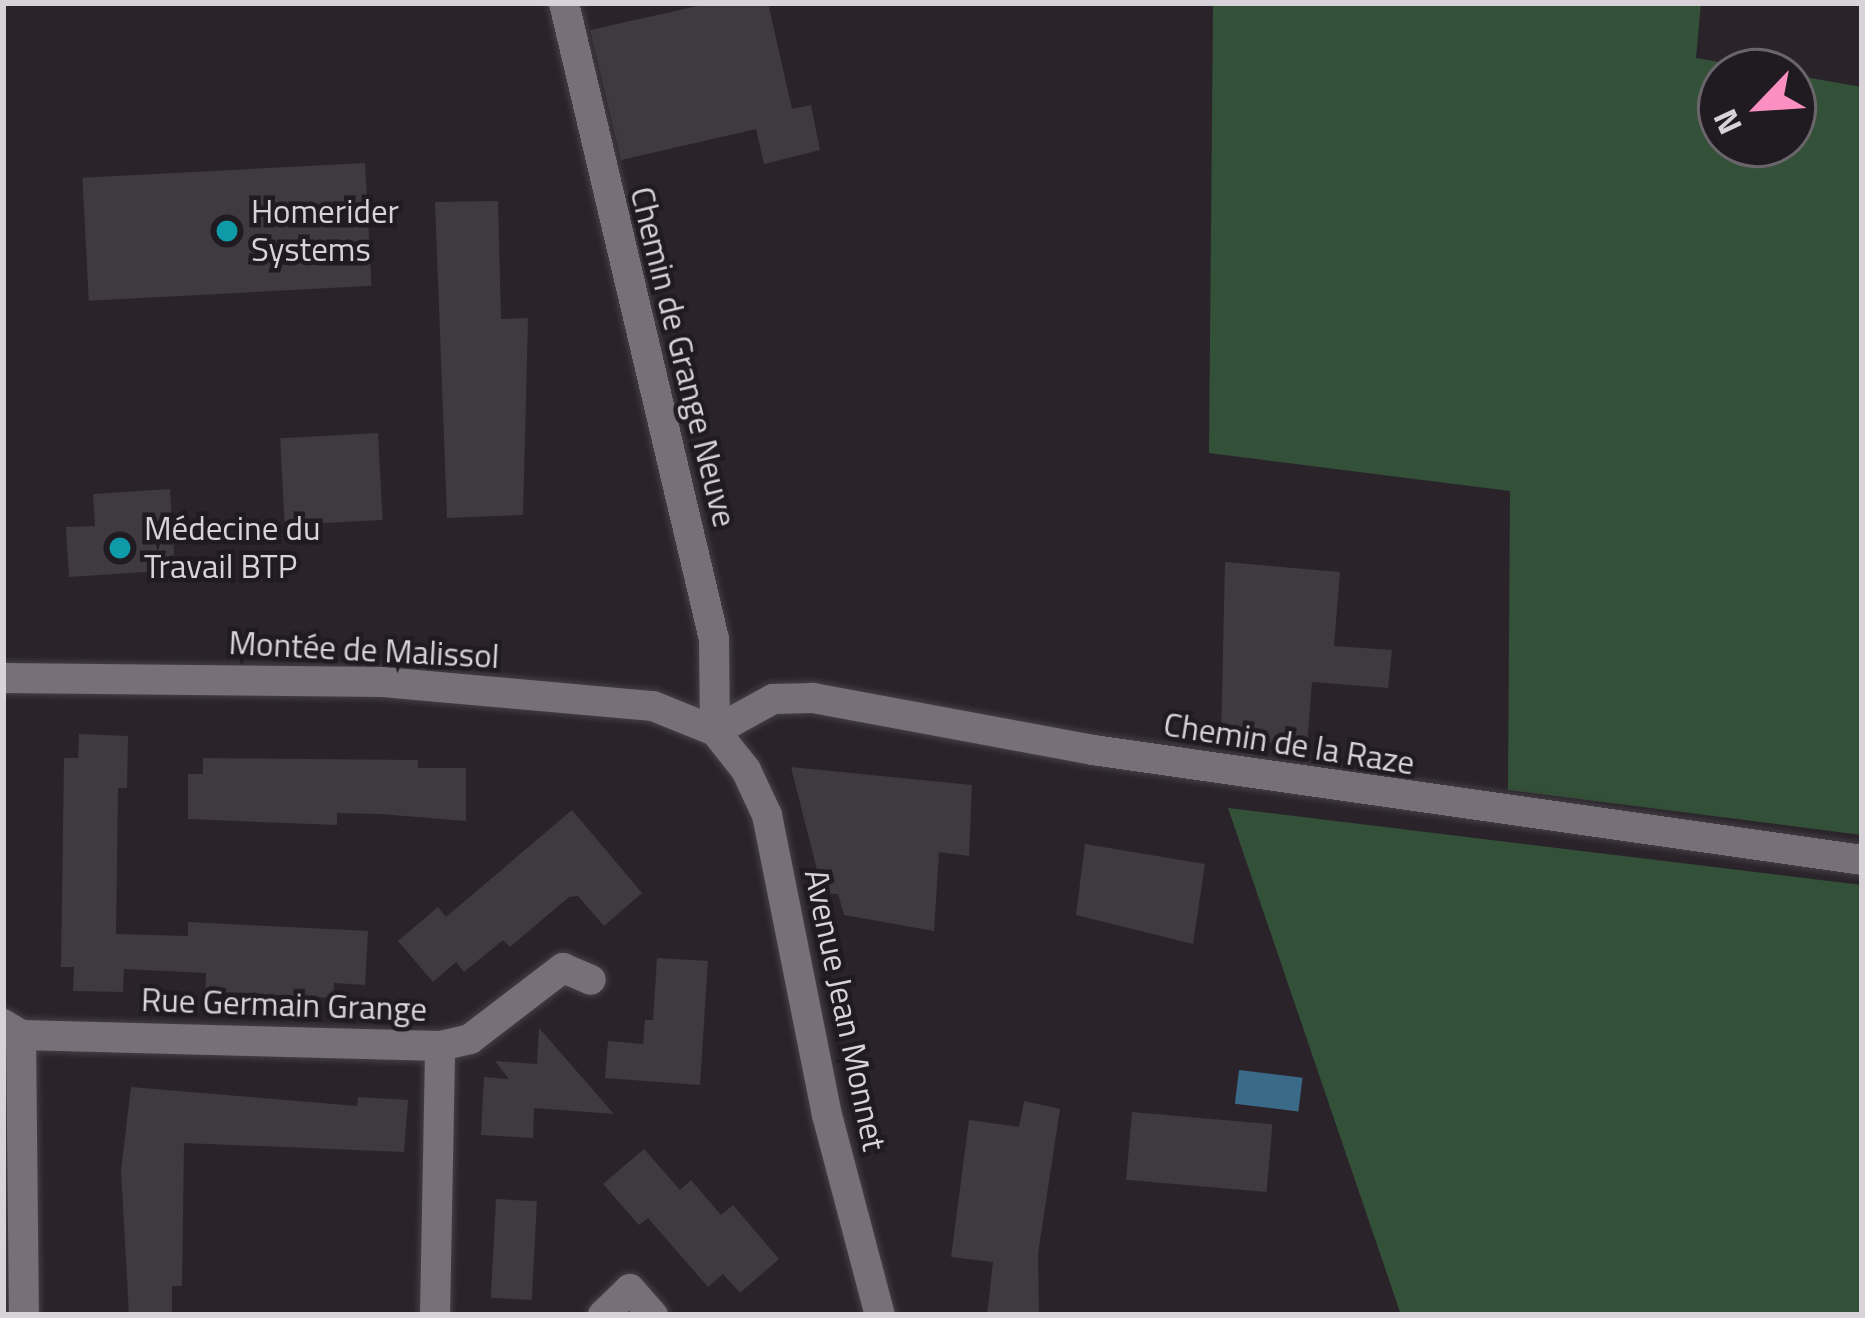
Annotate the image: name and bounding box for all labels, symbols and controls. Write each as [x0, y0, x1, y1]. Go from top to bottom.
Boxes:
north arrow [1697, 48, 1817, 168]
text: N [1700, 101, 1755, 143]
street label: Chemin de Grange Neuve [622, 183, 744, 531]
place label: Homerider Systems [251, 192, 399, 270]
marker: Homerider Systems [214, 218, 240, 244]
place label: Médecine du Travail BTP [144, 509, 321, 587]
marker: Médecine du Travail BTP [107, 535, 133, 561]
street label: Montée de Malissol [228, 623, 500, 677]
street label: Chemin de la Raze [1161, 705, 1417, 783]
street label: Avenue Jean Monnet [796, 866, 894, 1154]
street label: Rue Germain Grange [140, 980, 428, 1030]

